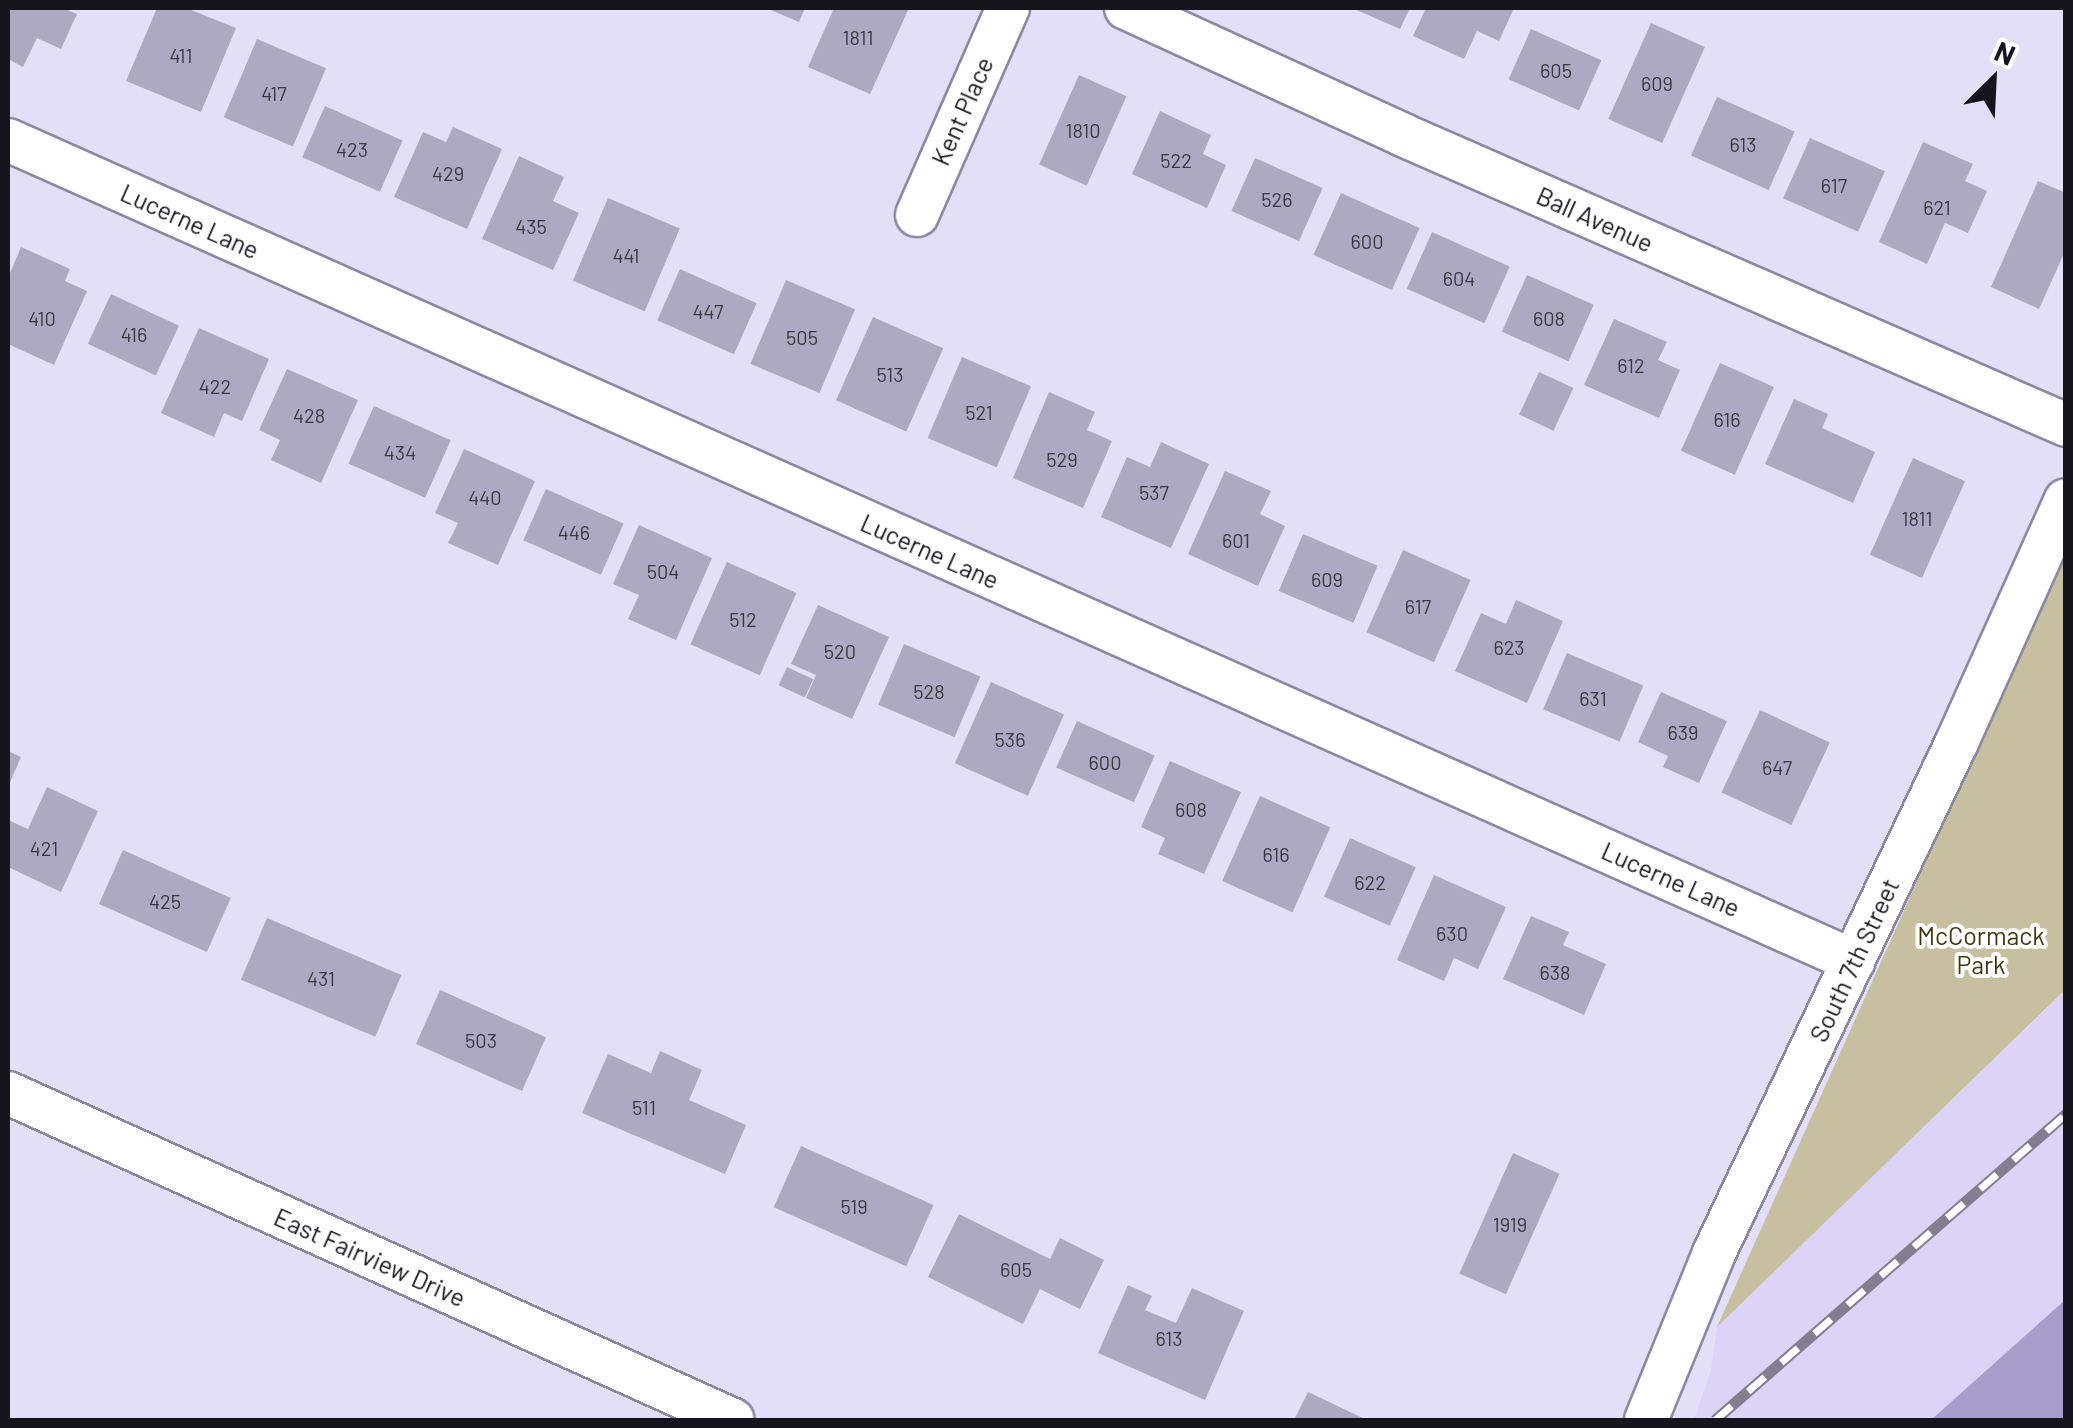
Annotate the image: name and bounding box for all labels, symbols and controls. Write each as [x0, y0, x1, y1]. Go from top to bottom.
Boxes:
house number: 1811 [843, 25, 873, 49]
north arrow [1943, 30, 2043, 130]
text: N [1990, 33, 2021, 72]
house number: 411 [169, 43, 193, 67]
street label: Kent Place [925, 52, 999, 170]
house number: 605 [1540, 58, 1572, 82]
house number: 609 [1641, 71, 1673, 95]
house number: 417 [261, 81, 287, 105]
house number: 1810 [1065, 118, 1101, 142]
house number: 613 [1729, 132, 1757, 156]
house number: 423 [336, 137, 368, 161]
house number: 522 [1160, 148, 1192, 172]
house number: 429 [432, 161, 464, 185]
house number: 617 [1821, 173, 1847, 197]
street label: Lucerne Lane [116, 177, 264, 265]
street label: Ball Avenue [1532, 180, 1658, 258]
house number: 526 [1261, 187, 1293, 211]
house number: 621 [1923, 195, 1951, 219]
house number: 435 [515, 214, 547, 238]
house number: 600 [1351, 229, 1383, 253]
house number: 441 [612, 243, 640, 267]
house number: 604 [1443, 266, 1475, 290]
house number: 447 [693, 299, 723, 323]
house number: 410 [28, 306, 56, 330]
house number: 608 [1533, 306, 1565, 330]
house number: 416 [121, 322, 147, 346]
house number: 505 [786, 325, 818, 349]
house number: 612 [1617, 353, 1645, 377]
house number: 513 [876, 362, 904, 386]
house number: 422 [199, 374, 231, 398]
house number: 521 [965, 400, 993, 424]
house number: 428 [293, 403, 325, 427]
house number: 616 [1713, 407, 1741, 431]
house number: 434 [384, 440, 416, 464]
house number: 529 [1046, 447, 1078, 471]
house number: 537 [1139, 480, 1169, 504]
house number: 440 [468, 485, 502, 509]
house number: 1811 [1902, 506, 1932, 530]
street label: Lucerne Lane [856, 507, 1004, 595]
house number: 446 [558, 520, 590, 544]
house number: 601 [1222, 528, 1250, 552]
house number: 504 [647, 559, 679, 583]
house number: 609 [1311, 567, 1343, 591]
house number: 617 [1405, 594, 1431, 618]
house number: 512 [729, 607, 757, 631]
house number: 623 [1493, 635, 1525, 659]
house number: 520 [824, 639, 856, 663]
house number: 528 [913, 679, 945, 703]
house number: 631 [1579, 686, 1607, 710]
house number: 639 [1667, 720, 1699, 744]
house number: 536 [995, 727, 1025, 751]
house number: 600 [1089, 750, 1121, 774]
house number: 647 [1762, 755, 1792, 779]
house number: 608 [1175, 797, 1207, 821]
street label: Lucerne Lane [1597, 835, 1745, 923]
house number: 421 [30, 836, 58, 860]
house number: 616 [1262, 842, 1290, 866]
house number: 622 [1354, 870, 1386, 894]
street label: South 7th Street [1803, 874, 1905, 1046]
house number: 425 [149, 889, 181, 913]
house number: 630 [1436, 921, 1468, 945]
park label: McCormack Park [1917, 921, 2045, 980]
house number: 638 [1539, 960, 1571, 984]
house number: 431 [307, 966, 335, 990]
house number: 503 [465, 1028, 497, 1052]
house number: 511 [632, 1095, 656, 1119]
house number: 519 [840, 1194, 868, 1218]
street label: East Fairview Drive [270, 1201, 470, 1313]
house number: 1919 [1493, 1212, 1527, 1236]
house number: 605 [1000, 1257, 1032, 1281]
house number: 613 [1155, 1326, 1183, 1350]

